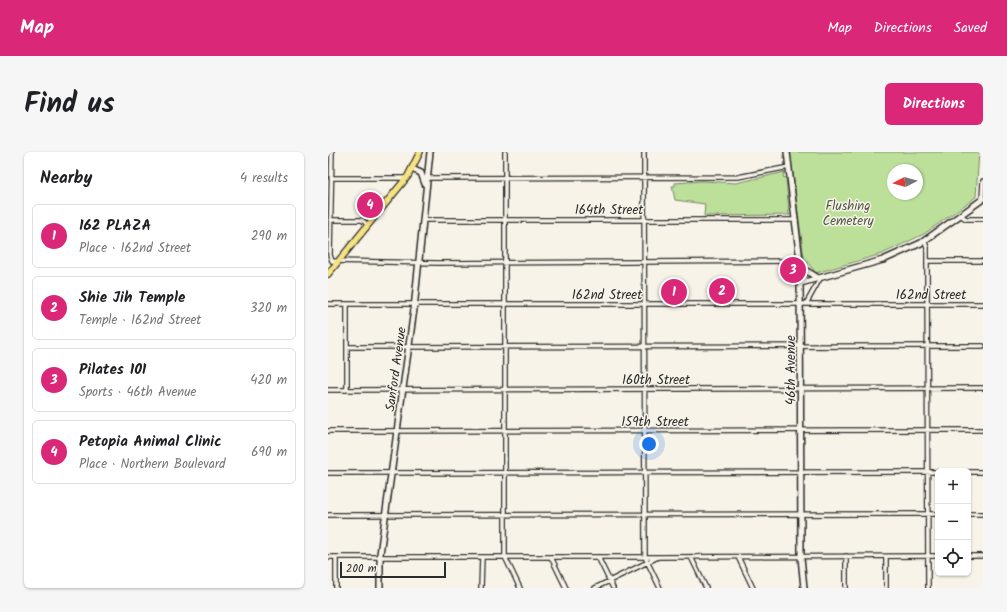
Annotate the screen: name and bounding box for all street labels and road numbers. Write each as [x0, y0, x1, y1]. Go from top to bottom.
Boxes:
street label: 164th Street [575, 200, 644, 221]
street label: 162nd Street [572, 285, 643, 306]
street label: 162nd Street [896, 285, 967, 306]
street label: Sanford Avenue [380, 326, 413, 413]
street label: 46th Avenue [781, 335, 802, 405]
street label: 160th Street [622, 370, 691, 391]
street label: 159th Street [621, 412, 690, 433]

